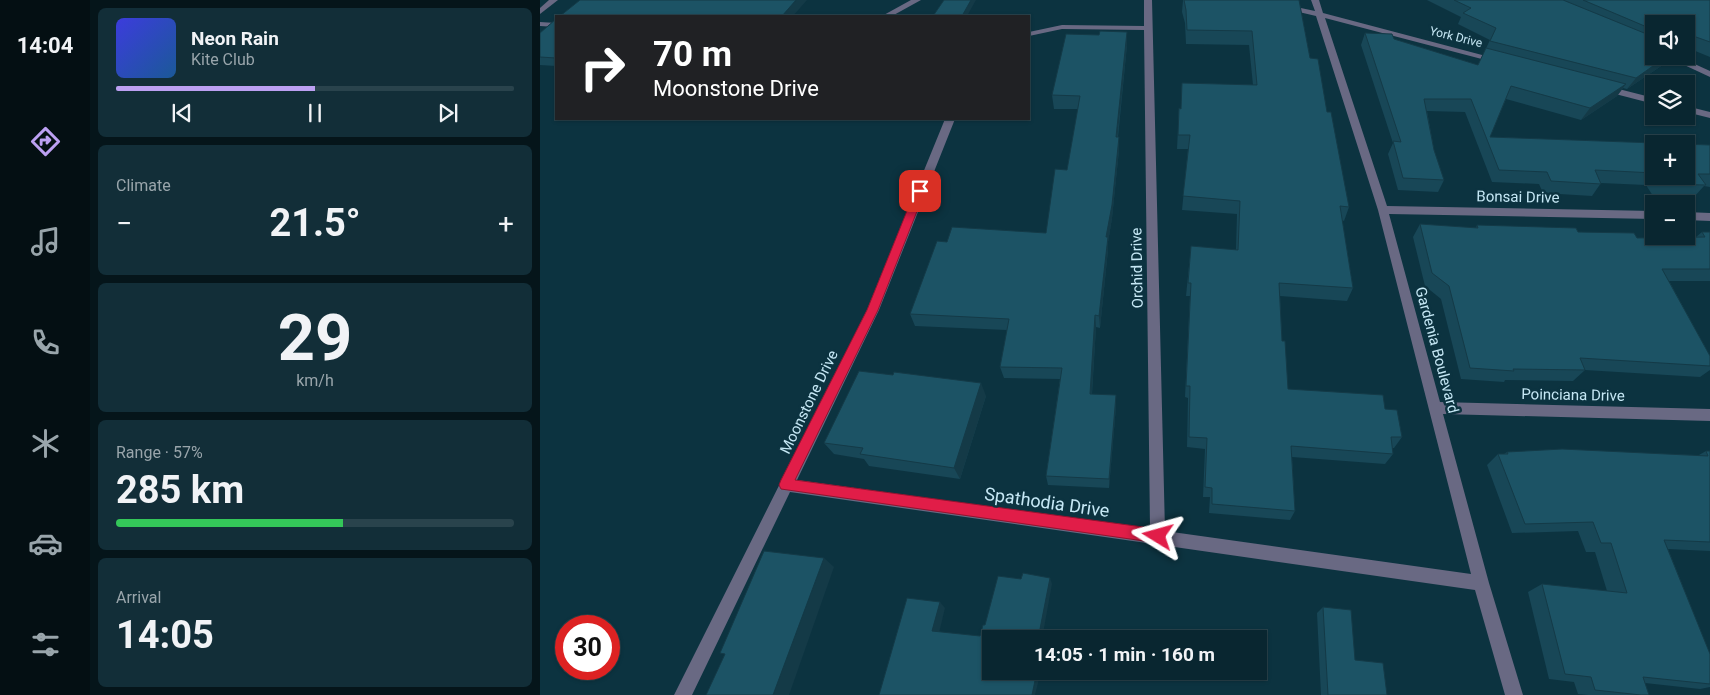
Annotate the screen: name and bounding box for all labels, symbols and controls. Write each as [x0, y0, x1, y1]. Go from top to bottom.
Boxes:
map controls [1645, 15, 1695, 245]
button: sound [1645, 15, 1695, 65]
street label: York Drive [1428, 24, 1484, 50]
text: Neon Rain [191, 27, 279, 50]
text: 14:04 [17, 33, 73, 58]
text: 70 m [653, 34, 732, 75]
icon: right [570, 35, 635, 100]
text: Kite Club [191, 50, 255, 69]
button: layers [1645, 75, 1695, 125]
text: Moonstone Drive [653, 76, 819, 101]
icon: previous [168, 99, 196, 127]
icon: pause [301, 99, 329, 127]
icon: next [434, 99, 462, 127]
icon: directions [28, 124, 63, 159]
button: + [1645, 135, 1695, 185]
pin [899, 170, 941, 212]
text: Climate [116, 176, 171, 195]
icon: arrive [906, 177, 934, 205]
street label: Bonsai Drive [1476, 187, 1560, 207]
button: − [1645, 195, 1695, 245]
text: 21.5° [269, 201, 361, 245]
text: − [116, 207, 132, 240]
text: + [498, 207, 514, 240]
icon: music [28, 224, 63, 259]
street label: Orchid Drive [1127, 227, 1147, 309]
street label: Gardenia Boulevard [1411, 285, 1463, 415]
text: 29 [278, 300, 352, 376]
icon: phone [28, 325, 63, 360]
street label: Moonstone Drive [776, 347, 842, 457]
text: km/h [296, 371, 334, 390]
street label: Poinciana Drive [1521, 385, 1625, 405]
icon: climate [28, 426, 63, 461]
text: Range · 57% [116, 443, 203, 462]
text: 285 km [116, 468, 244, 512]
street label: Spathodia Drive [983, 483, 1111, 521]
position arrow [1131, 509, 1183, 561]
icon: car [28, 526, 63, 561]
text: Arrival [116, 588, 161, 607]
text: 14:05 [116, 613, 214, 657]
speed limit sign: 30 [555, 615, 620, 680]
icon: filters [28, 627, 63, 662]
text: 14:05 · 1 min · 160 m [1034, 643, 1215, 666]

